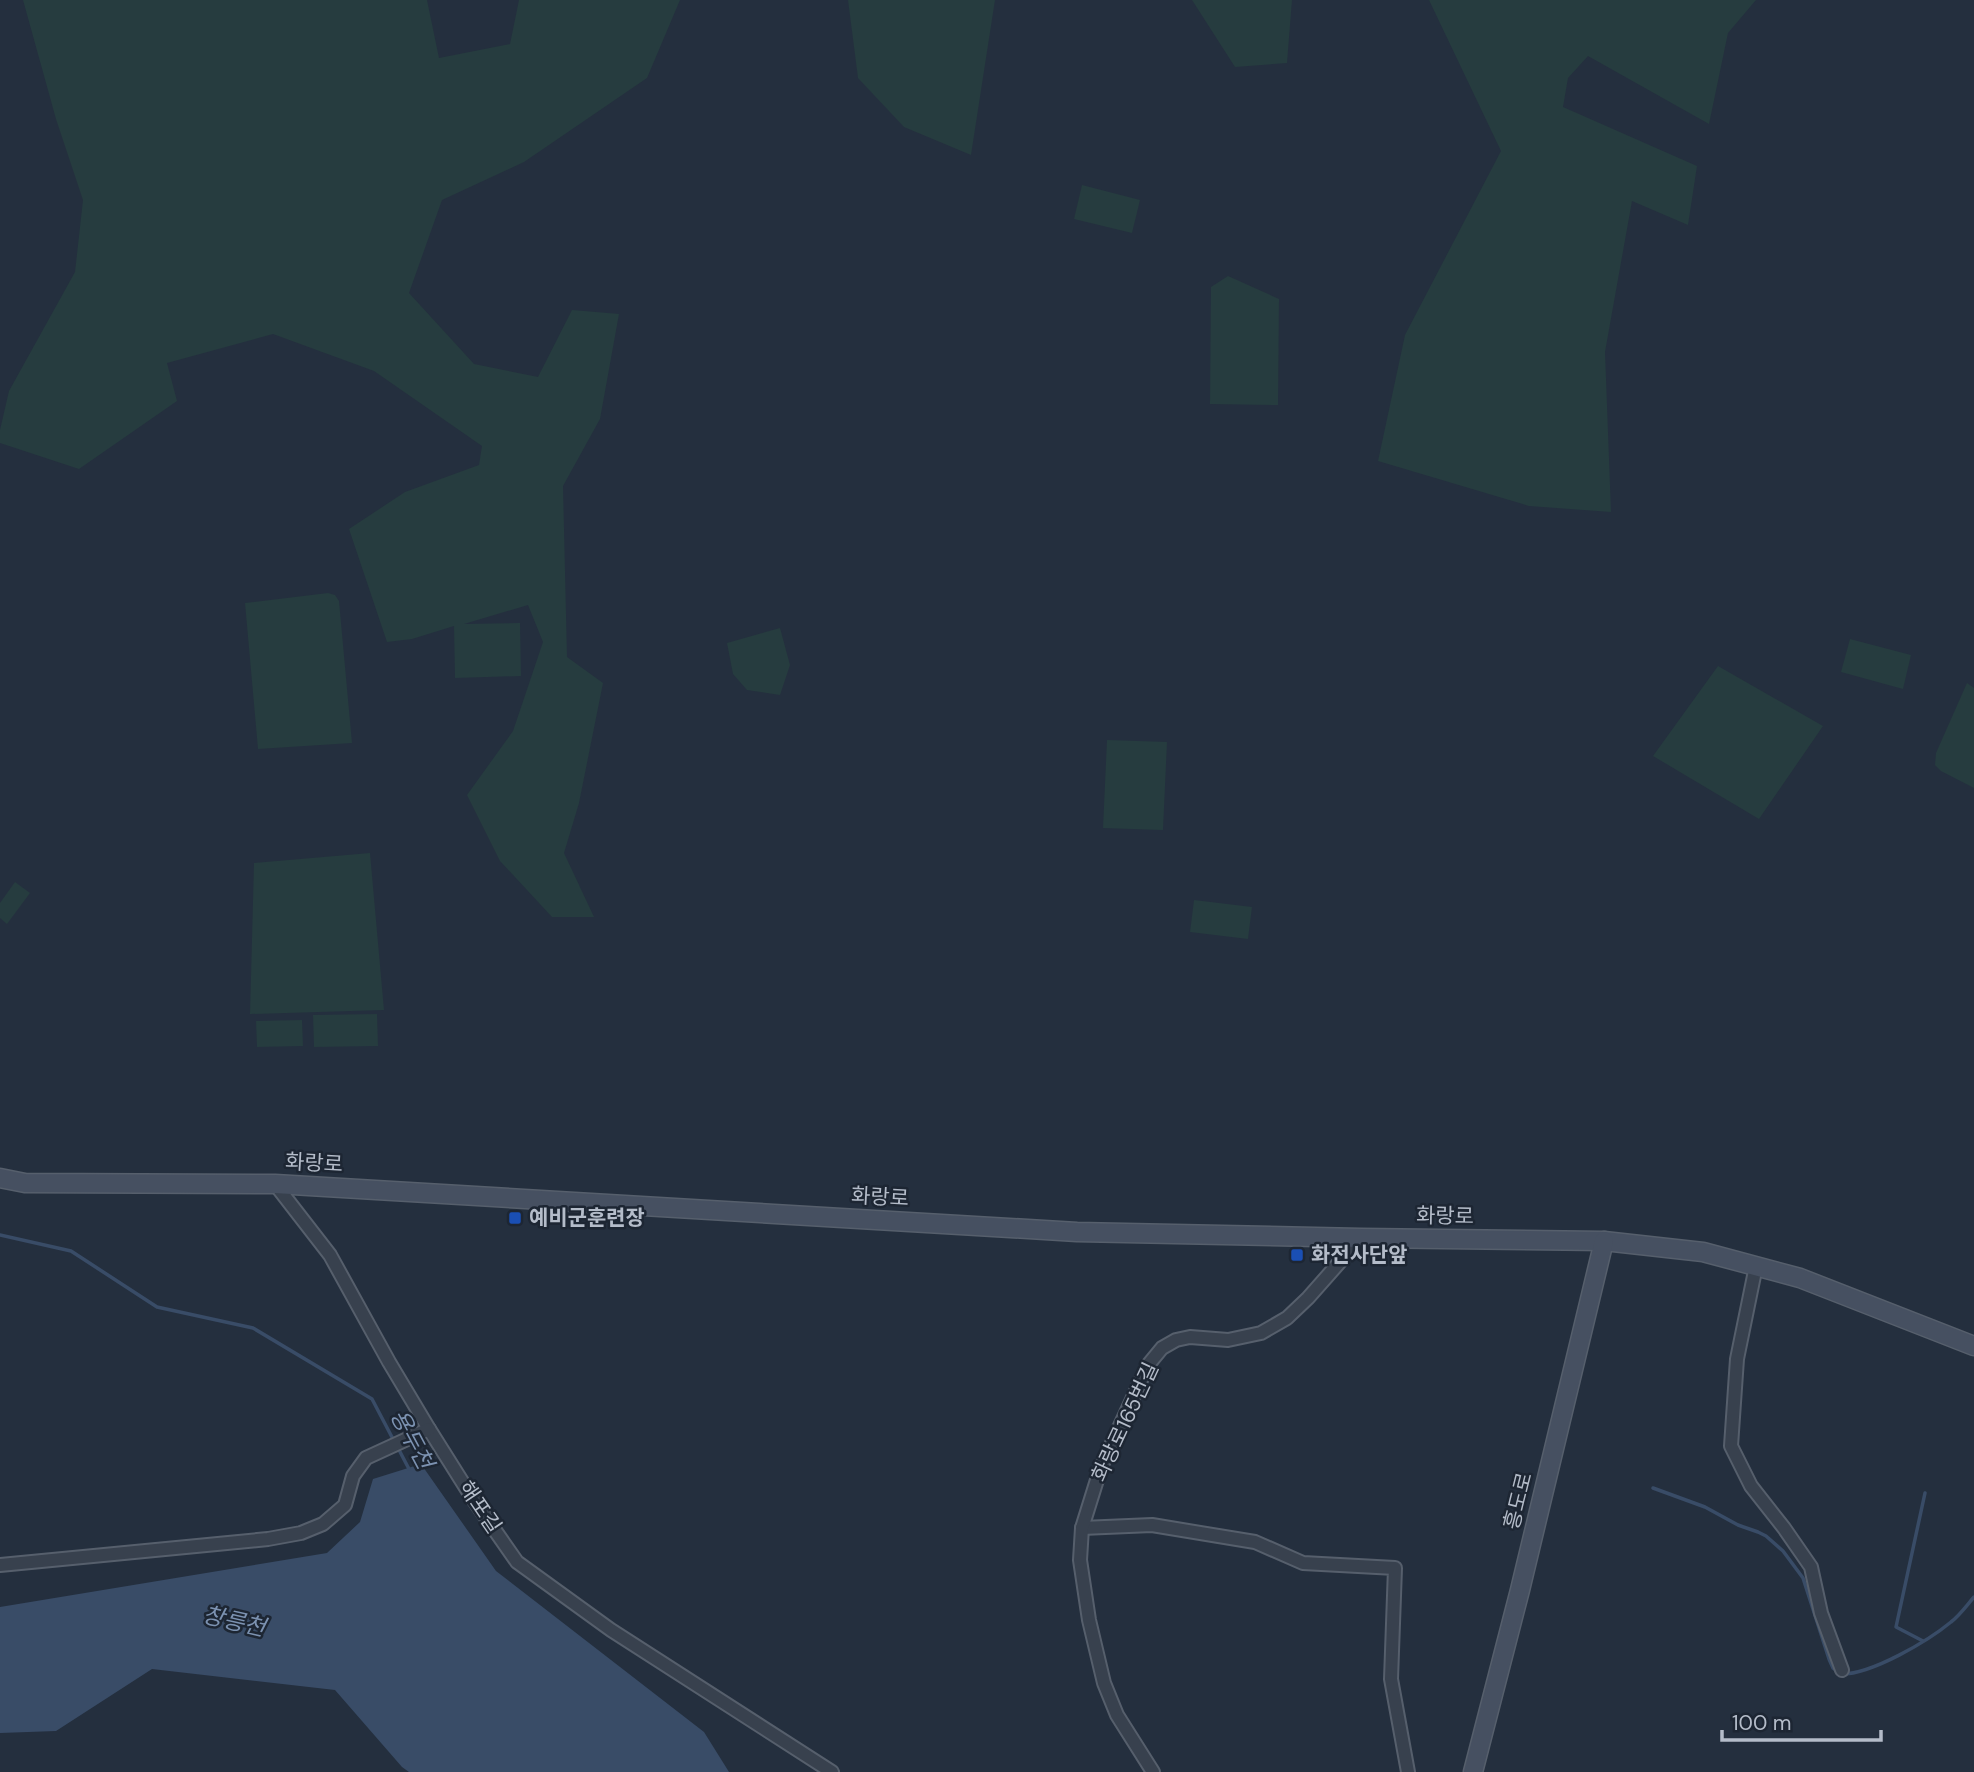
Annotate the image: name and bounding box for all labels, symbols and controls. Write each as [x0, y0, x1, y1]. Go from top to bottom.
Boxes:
street label: 화랑로 [284, 1148, 344, 1178]
street label: 화랑로 [850, 1182, 910, 1212]
street label: 화랑로 [1416, 1201, 1474, 1231]
place label: 예비군훈련장 [529, 1204, 645, 1232]
marker: 예비군훈련장 [507, 1210, 523, 1226]
place label: 화전사단앞 [1311, 1241, 1408, 1269]
marker: 화전사단앞 [1289, 1247, 1305, 1263]
street label: 화랑로165번길 [1085, 1358, 1165, 1486]
water label: 용두천 [384, 1404, 441, 1477]
street label: 흥도로 [1497, 1469, 1539, 1533]
street label: 해포길 [452, 1475, 508, 1539]
water label: 창릉천 [200, 1599, 271, 1643]
scale bar [1722, 1698, 1881, 1742]
text: 100 m [1732, 1709, 1792, 1737]

